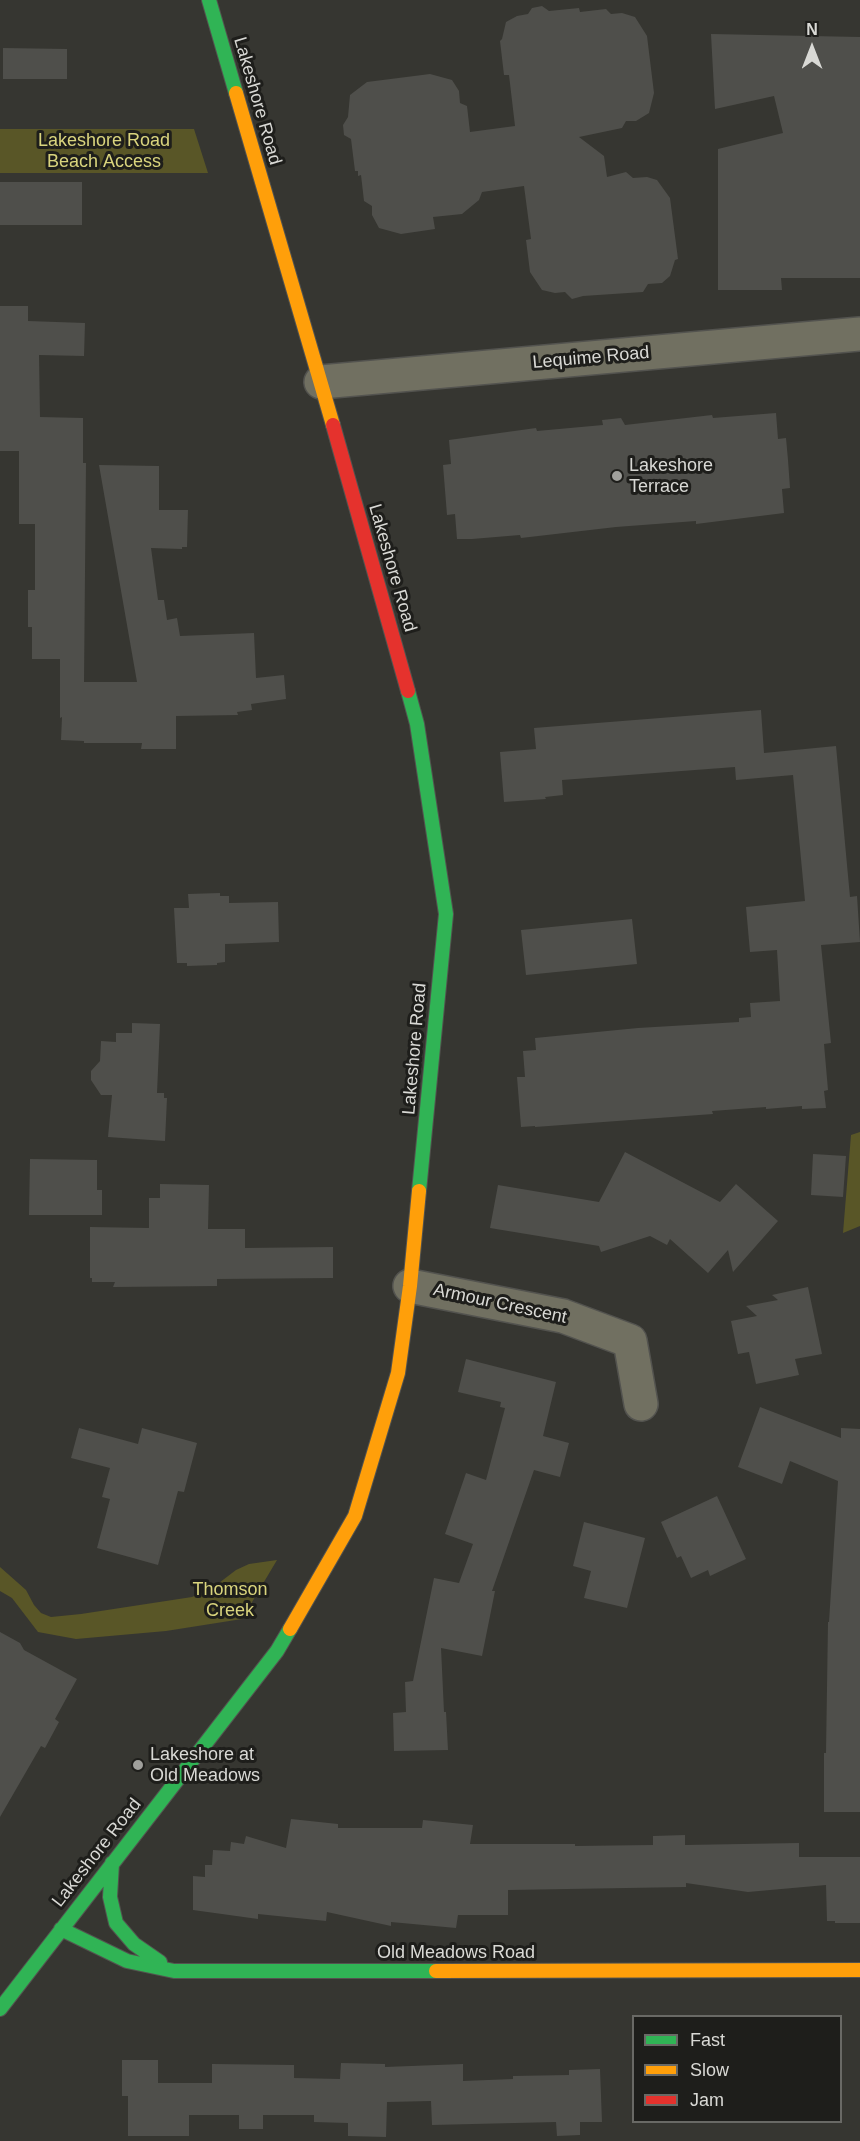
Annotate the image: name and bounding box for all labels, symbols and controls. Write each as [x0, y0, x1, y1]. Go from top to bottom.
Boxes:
north arrow [782, 18, 842, 78]
text: N [806, 21, 818, 38]
street label: Lakeshore Road [228, 35, 286, 167]
park label: Lakeshore Road Beach Access [38, 130, 170, 172]
street label: Lequime Road [532, 342, 650, 374]
place label: Lakeshore Terrace [629, 455, 713, 498]
marker: Lakeshore Terrace [610, 469, 624, 483]
street label: Lakeshore Road [363, 502, 421, 634]
street label: Lakeshore Road [398, 982, 432, 1116]
street label: Armour Crescent [431, 1279, 569, 1329]
park label: Thomson Creek [192, 1579, 268, 1622]
place label: Lakeshore at Old Meadows [150, 1744, 260, 1786]
marker: Lakeshore at Old Meadows [131, 1758, 145, 1772]
street label: Lakeshore Road [48, 1794, 146, 1912]
street label: Old Meadows Road [377, 1942, 535, 1964]
legend [632, 2015, 842, 2123]
text: Fast [690, 2030, 725, 2050]
text: Slow [690, 2060, 729, 2080]
text: Jam [690, 2090, 724, 2110]

